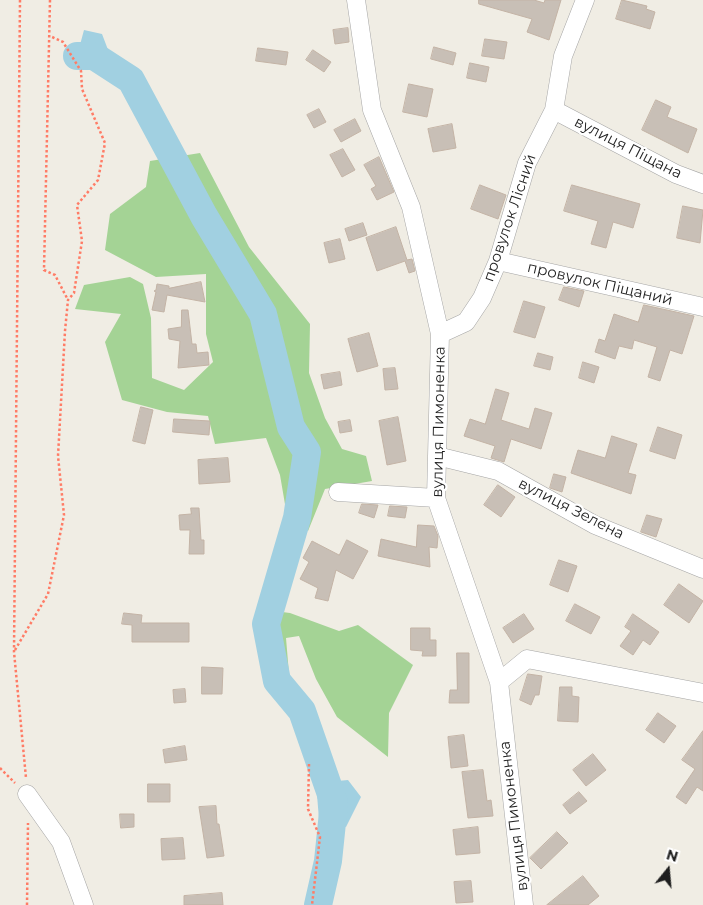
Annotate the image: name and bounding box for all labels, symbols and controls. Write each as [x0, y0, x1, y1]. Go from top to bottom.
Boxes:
street label: вулиця Піщана [571, 113, 685, 183]
street label: провулок Лісний [480, 152, 540, 284]
street label: провулок Піщаний [526, 259, 674, 309]
street label: вулиця Пимоненка [429, 346, 449, 498]
street label: вулиця Зелена [515, 475, 627, 543]
street label: вулиця Пимоненка [496, 740, 532, 892]
north arrow [643, 845, 693, 895]
text: N [664, 845, 680, 866]

